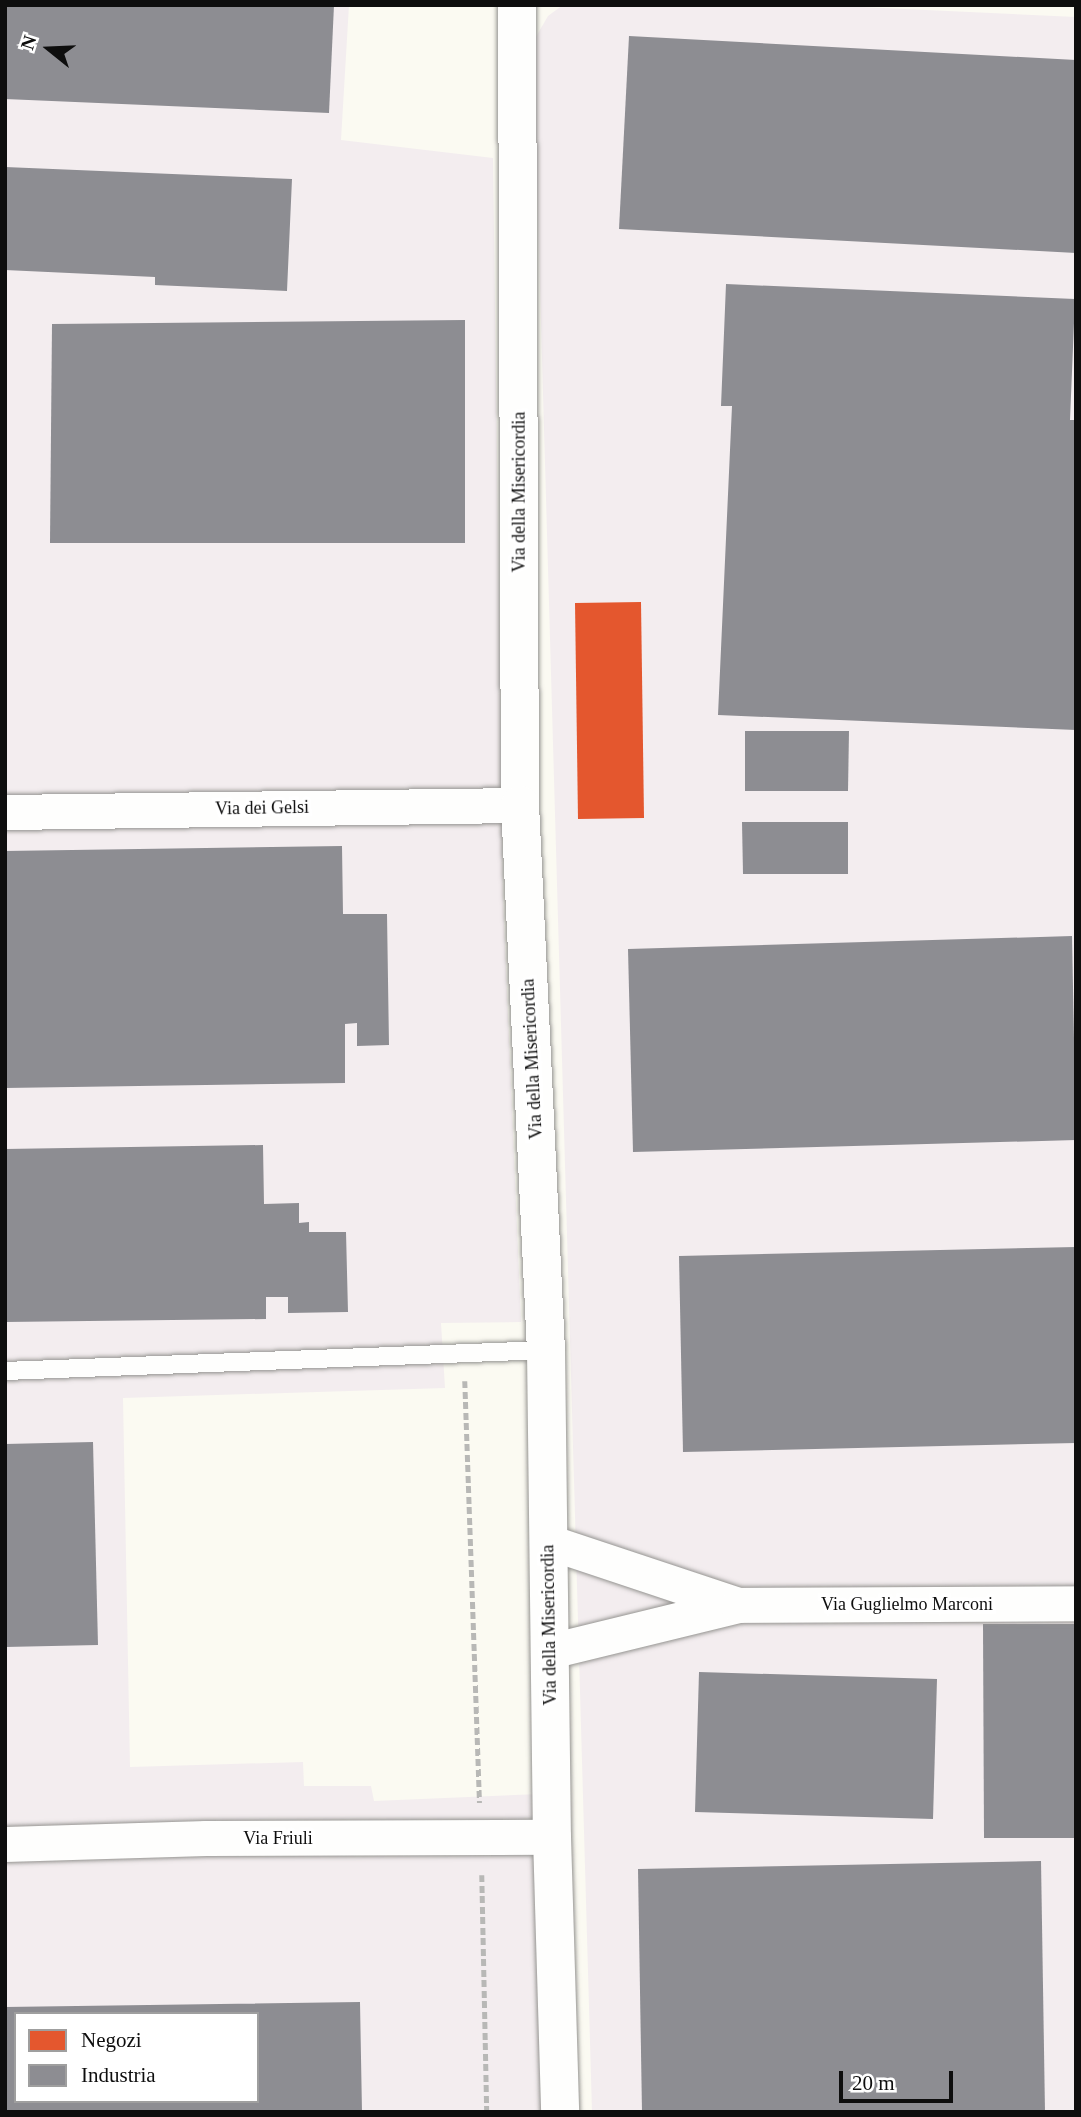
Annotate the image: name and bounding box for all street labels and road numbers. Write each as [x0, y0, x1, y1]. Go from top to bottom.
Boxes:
street label: Via della Misericordia [508, 412, 530, 572]
street label: Via dei Gelsi [215, 796, 309, 820]
street label: Via della Misericordia [517, 978, 547, 1140]
street label: Via della Misericordia [537, 1544, 561, 1706]
street label: Via Guglielmo Marconi [821, 1593, 993, 1615]
street label: Via Friuli [243, 1827, 313, 1849]

